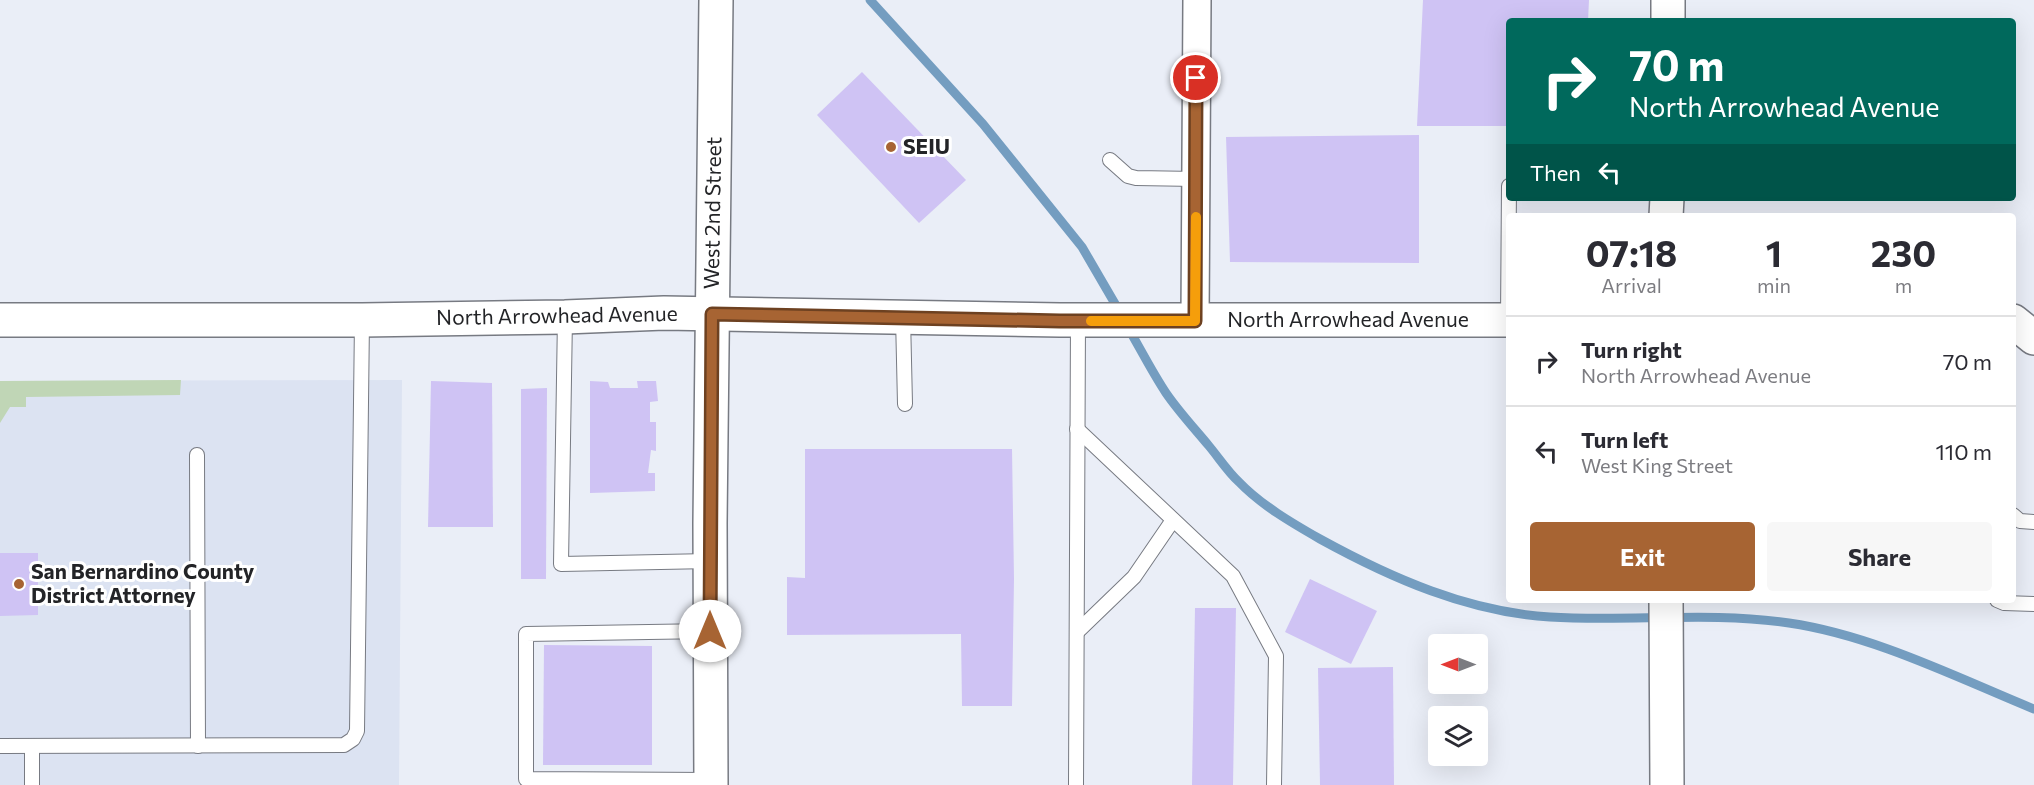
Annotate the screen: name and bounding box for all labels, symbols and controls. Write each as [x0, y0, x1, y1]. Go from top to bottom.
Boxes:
text: 70 m [1629, 38, 1724, 90]
icon: right [1530, 42, 1608, 120]
pin [1170, 52, 1221, 103]
icon: arrive [1179, 61, 1212, 94]
text: North Arrowhead Avenue [1629, 90, 1940, 123]
place label: SEIU [903, 133, 950, 158]
street label: West 2nd Street [698, 137, 725, 289]
marker: SEIU [884, 140, 898, 154]
icon: left [1593, 156, 1626, 189]
text: Then [1530, 159, 1581, 186]
text: 07:18 [1586, 230, 1677, 274]
text: 1 [1766, 230, 1782, 274]
text: 230 [1871, 230, 1936, 274]
text: Arrival [1601, 273, 1662, 297]
text: min [1757, 273, 1791, 297]
text: m [1895, 273, 1912, 297]
street label: North Arrowhead Avenue [436, 300, 678, 329]
street label: North Arrowhead Avenue [1227, 306, 1469, 331]
text: Turn right [1581, 336, 1682, 363]
icon: right [1530, 345, 1563, 378]
text: 70 m [1943, 348, 1992, 375]
text: North Arrowhead Avenue [1581, 363, 1811, 387]
text: Turn left [1581, 426, 1668, 453]
icon: left [1530, 435, 1563, 468]
text: 110 m [1935, 438, 1992, 465]
text: West King Street [1581, 453, 1733, 477]
button: Exit [1530, 522, 1755, 591]
button: Share [1767, 522, 1992, 591]
place label: San Bernardino County District Attorney [31, 558, 255, 607]
marker: San Bernardino County District Attorney [12, 577, 26, 591]
position arrow [678, 599, 742, 663]
north arrow [1428, 634, 1488, 694]
map controls [1428, 634, 1488, 766]
button: layers [1428, 706, 1488, 766]

